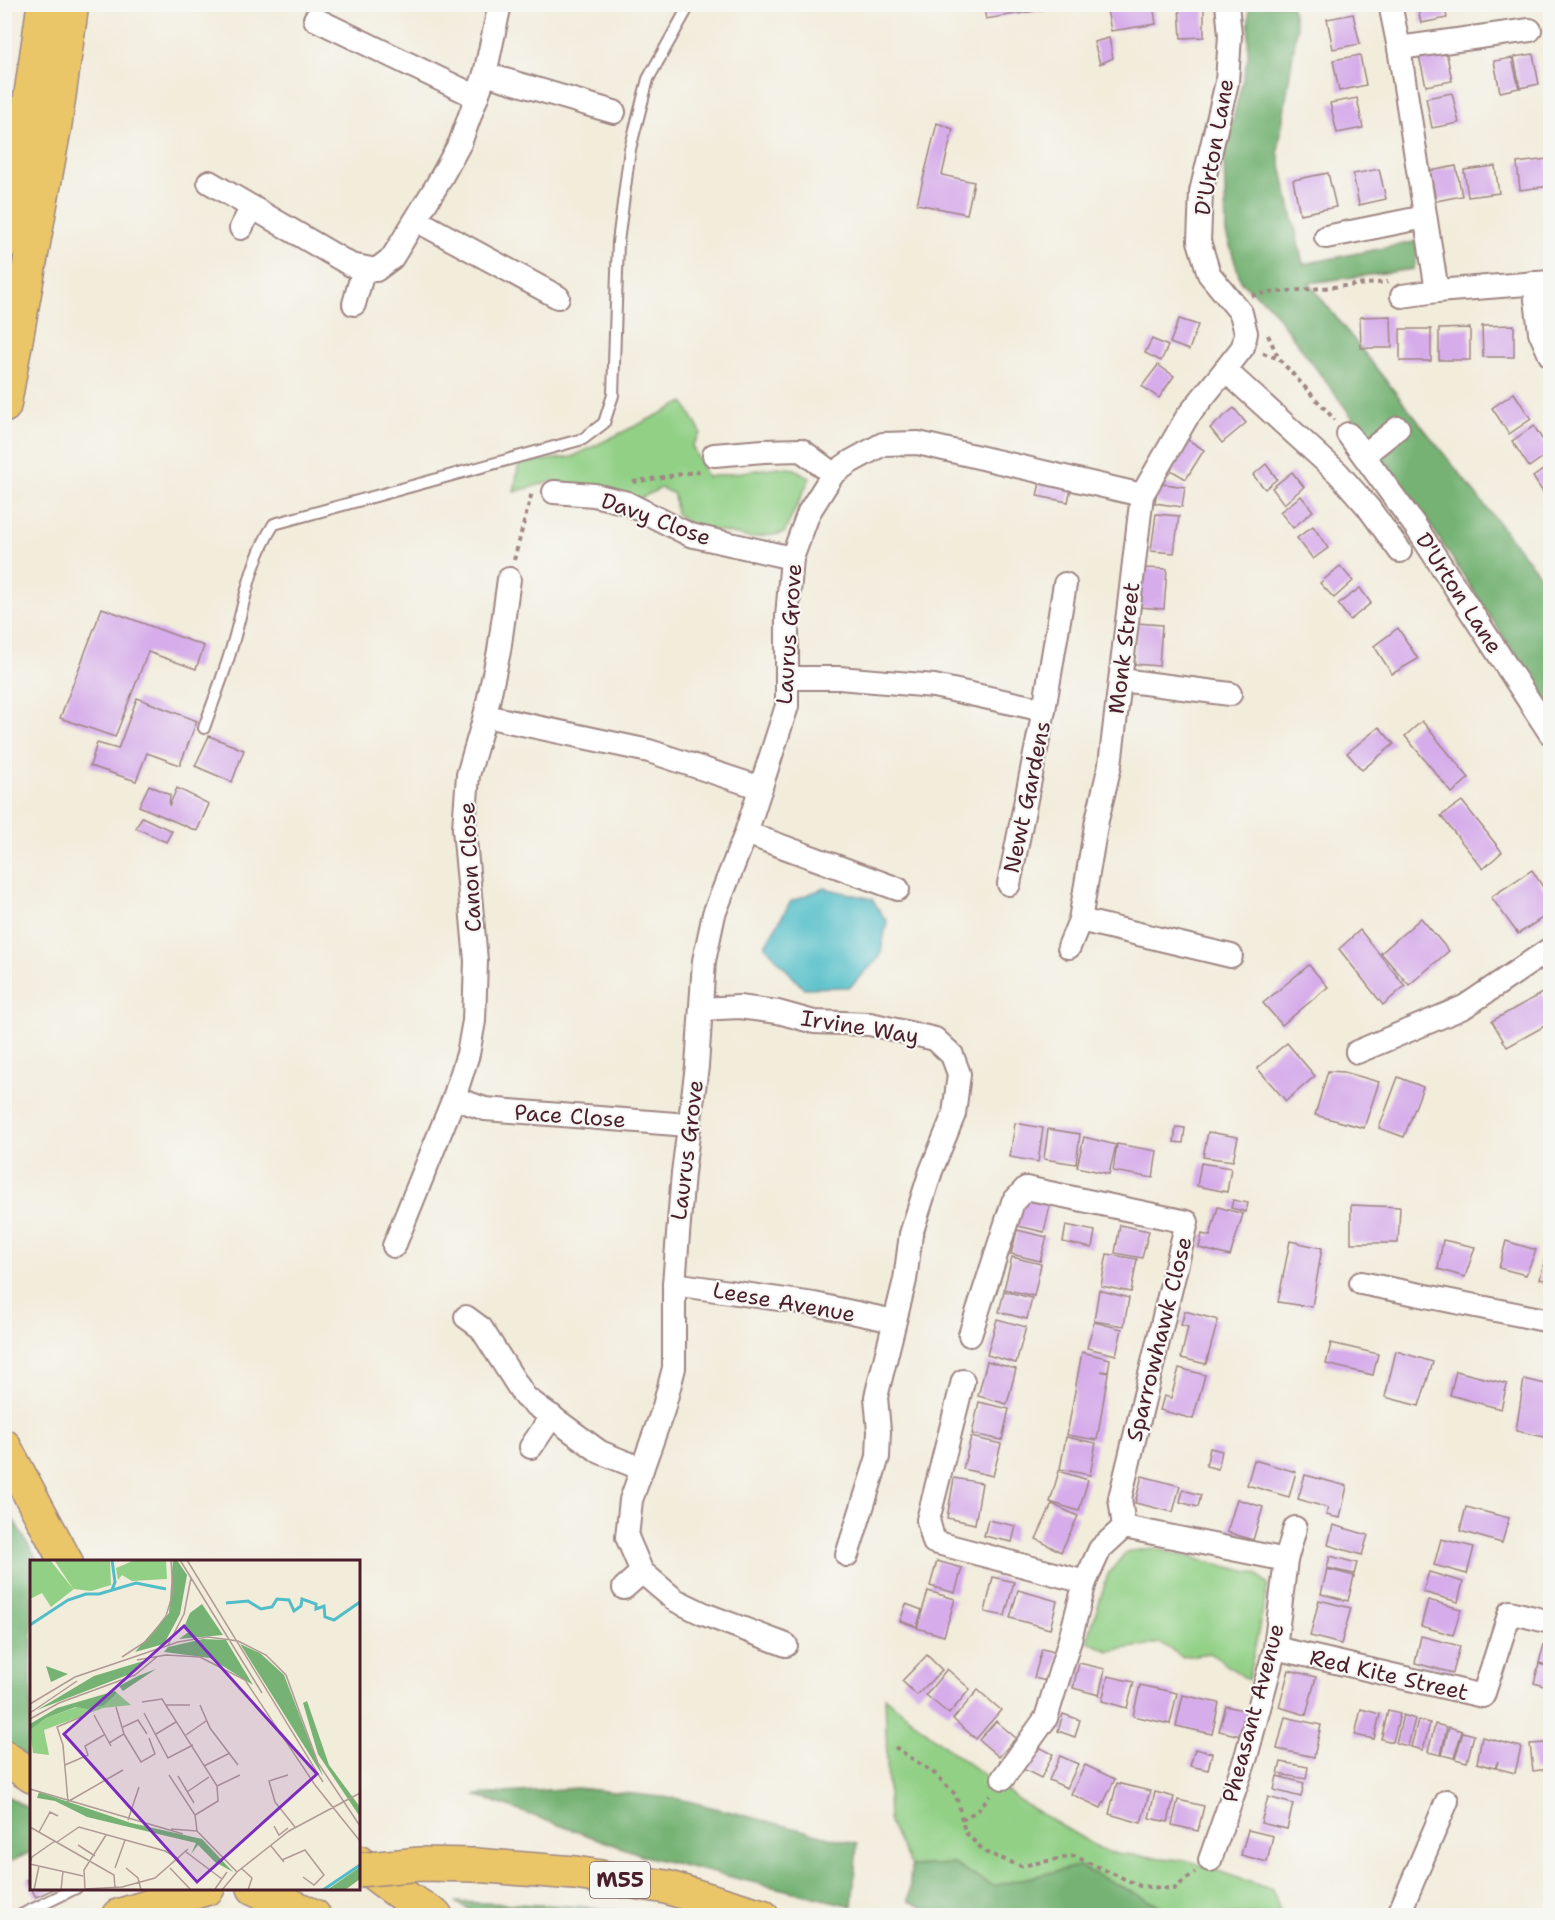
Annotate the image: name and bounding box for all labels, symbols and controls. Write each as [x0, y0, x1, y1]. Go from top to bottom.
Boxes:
street label: D'Urton Lane [1188, 76, 1240, 218]
street label: Davy Close [597, 486, 715, 552]
street label: D'Urton Lane [1409, 527, 1509, 659]
street label: Laurus Grove [770, 563, 808, 705]
street label: Monk Street [1102, 580, 1146, 716]
street label: Newt Gardens [997, 718, 1057, 876]
street label: Canon Close [452, 801, 488, 933]
street label: Irvine Way [799, 1003, 921, 1051]
street label: Laurus Grove [664, 1078, 710, 1222]
street label: Pace Close [513, 1098, 627, 1134]
street label: Sparrowhawk Close [1120, 1234, 1198, 1444]
street label: Leese Avenue [711, 1275, 857, 1329]
inset map [30, 1560, 360, 1890]
street label: Pheasant Avenue [1215, 1620, 1291, 1806]
street label: Red Kite Street [1307, 1643, 1471, 1707]
road number: M55 [590, 1862, 650, 1898]

